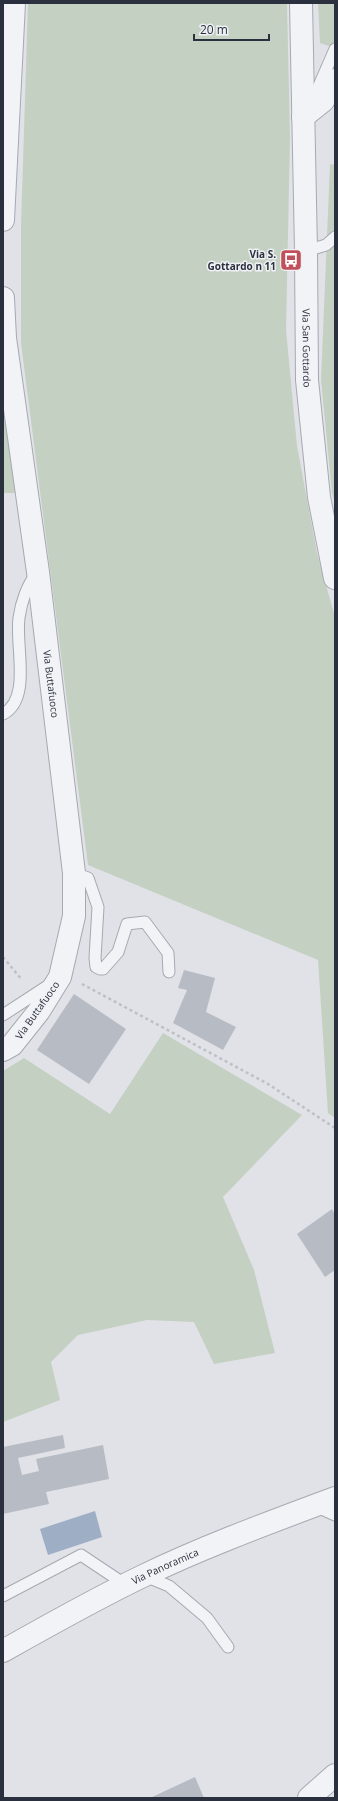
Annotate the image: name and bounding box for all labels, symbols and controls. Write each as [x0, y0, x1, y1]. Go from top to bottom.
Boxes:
scale bar [194, 16, 269, 42]
text: 20 m [200, 21, 228, 38]
place label: Via S. Gottardo n 11 [208, 247, 276, 273]
bus stop icon: Via S. Gottardo n 11 [278, 247, 304, 273]
street label: Via San Gottardo [299, 309, 315, 388]
street label: Via Buttafuoco [40, 649, 62, 719]
street label: Via Buttafuoco [12, 978, 62, 1042]
street label: Via Panoramica [129, 1545, 201, 1588]

